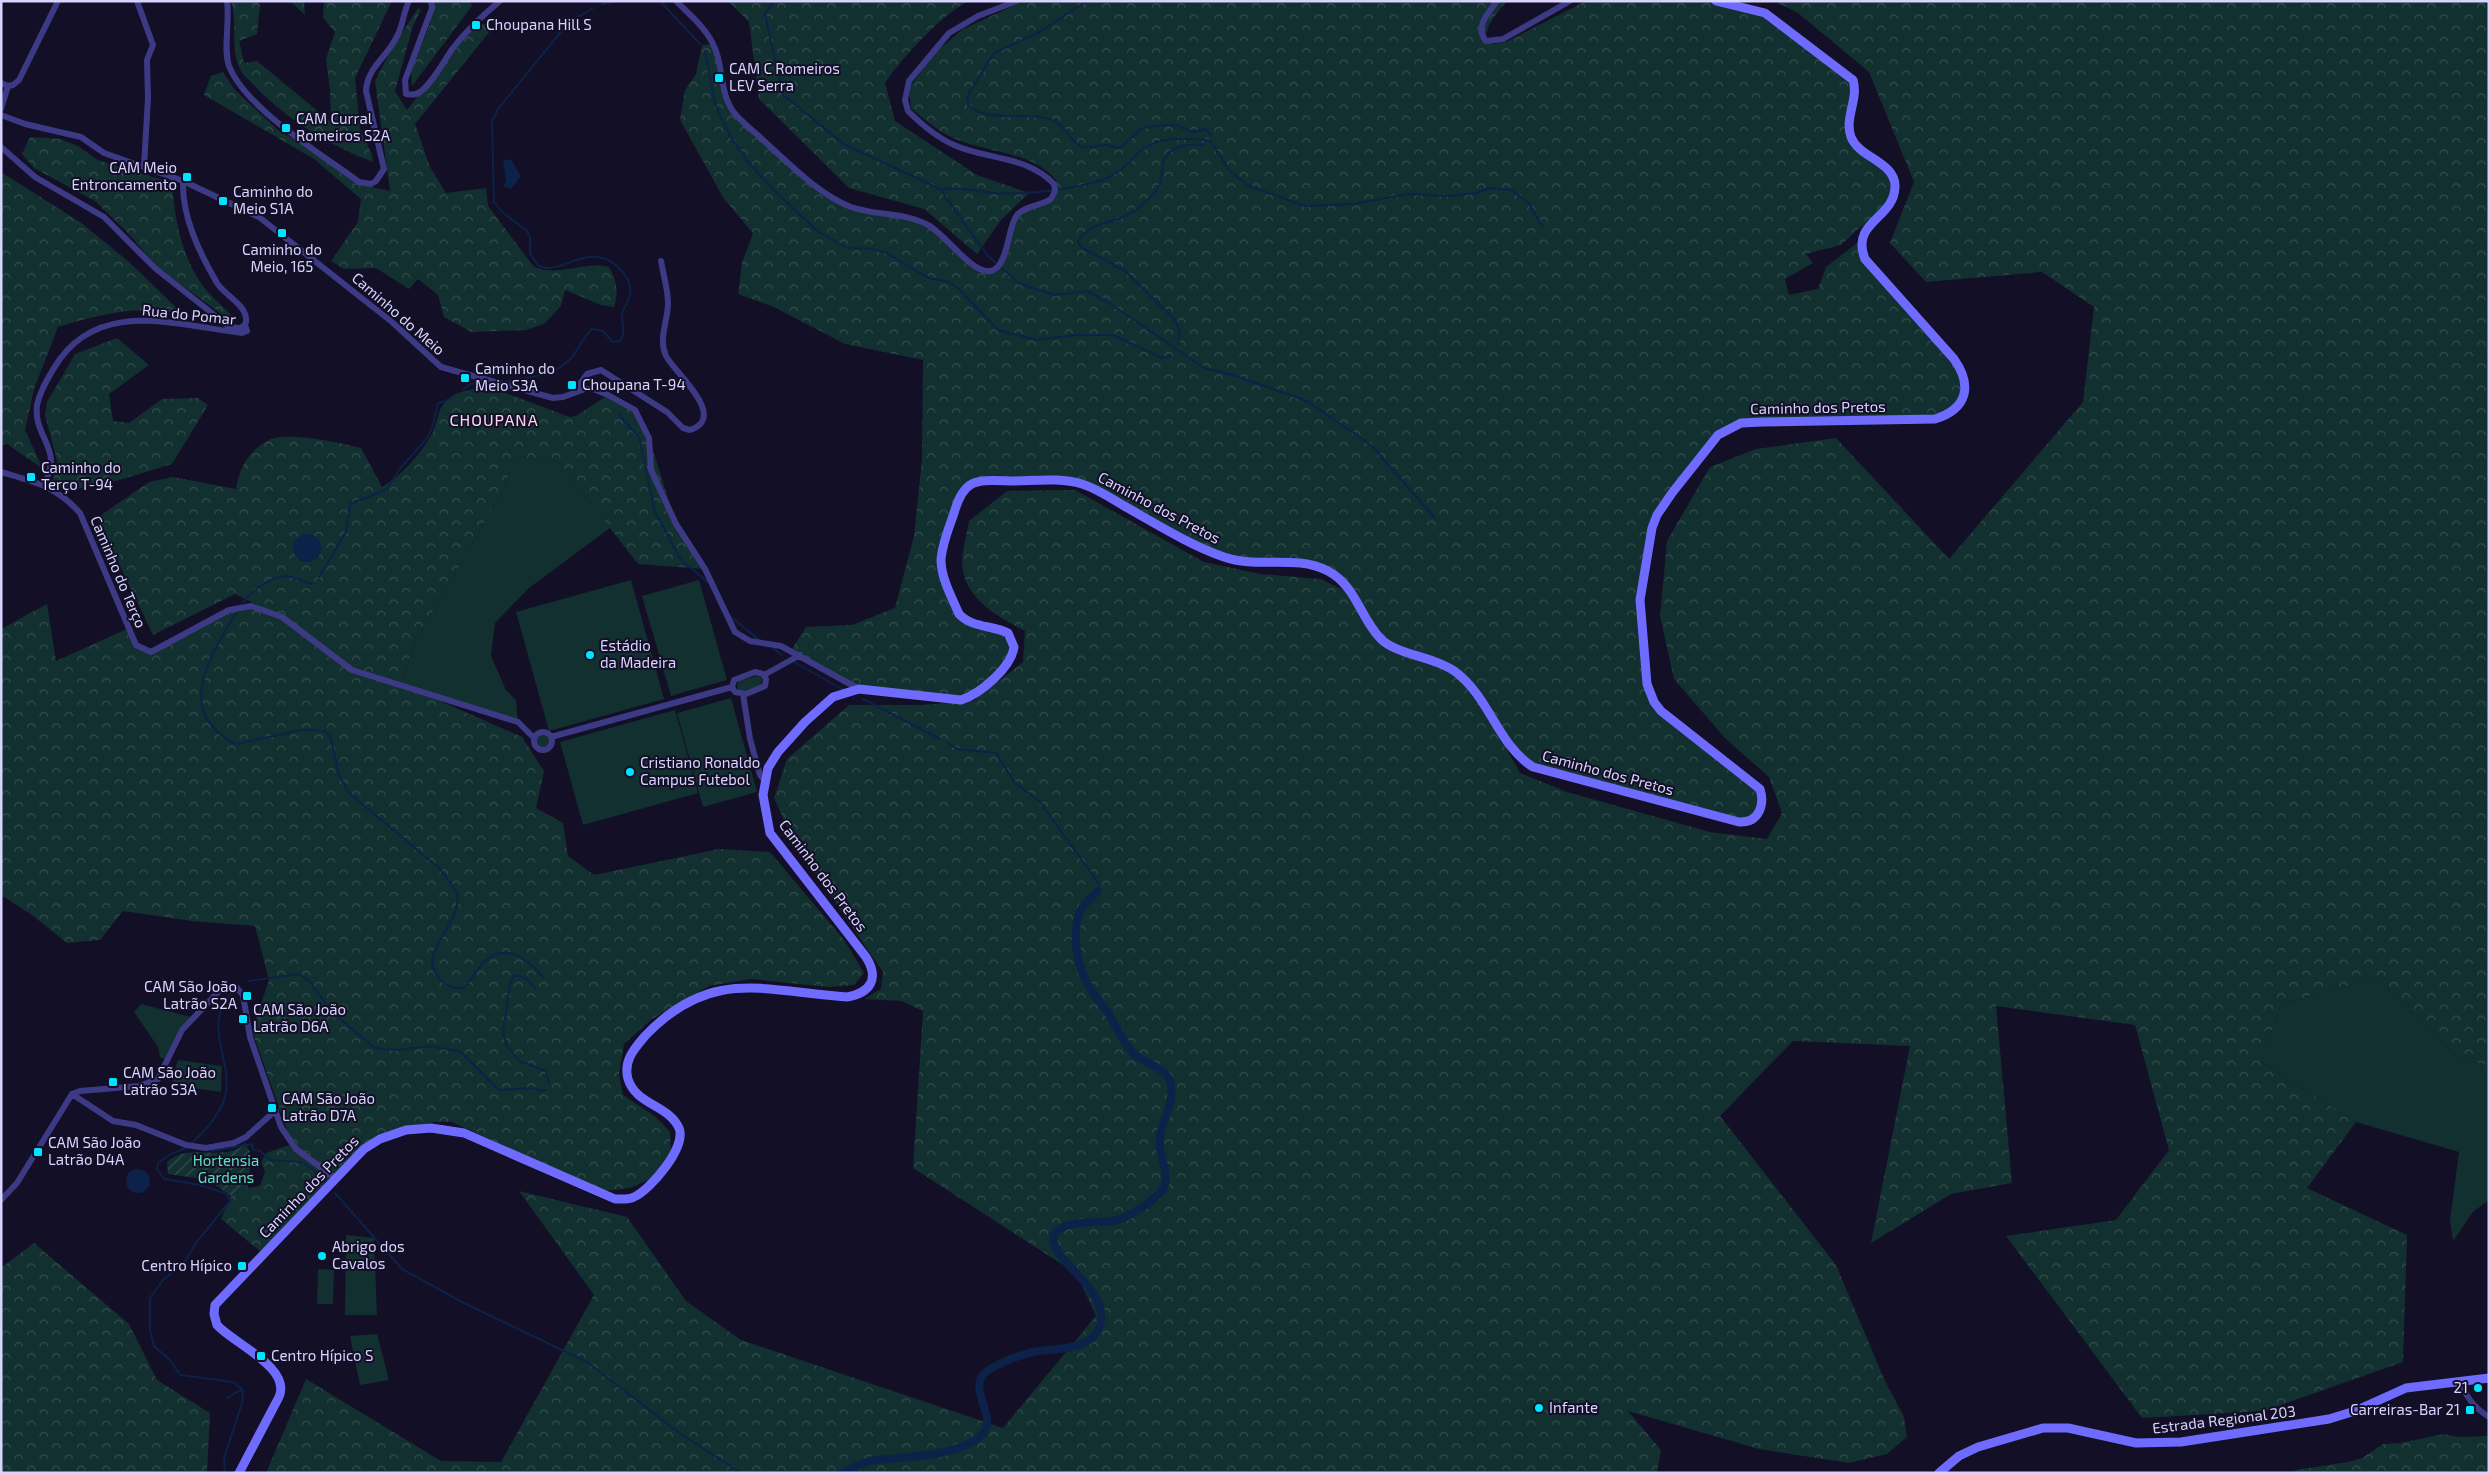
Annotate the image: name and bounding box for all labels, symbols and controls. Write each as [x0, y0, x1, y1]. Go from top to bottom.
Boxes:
place label: Choupana Hill S [486, 15, 592, 33]
marker: Choupana Hill S [470, 19, 482, 31]
place label: CAM C Romeiros LEV Serra [729, 59, 840, 94]
marker: CAM C Romeiros LEV Serra [713, 72, 725, 84]
place label: CAM Curral Romeiros S2A [296, 109, 391, 144]
marker: CAM Curral Romeiros S2A [280, 122, 292, 134]
place label: CAM Meio Entroncamento [71, 158, 177, 193]
marker: CAM Meio Entroncamento [181, 171, 193, 183]
place label: Caminho do Meio S1A [233, 182, 313, 217]
marker: Caminho do Meio S1A [217, 195, 229, 207]
marker: Caminho do Meio, 165 [276, 227, 288, 239]
place label: Caminho do Meio, 165 [242, 240, 322, 275]
street label: Caminho do Meio [349, 268, 449, 358]
street label: Rua do Pomar [141, 300, 237, 328]
place label: Caminho do Meio S3A [475, 359, 555, 394]
marker: Caminho do Meio S3A [459, 372, 471, 384]
place label: Choupana T-94 [582, 375, 686, 393]
marker: Choupana T-94 [566, 379, 578, 391]
street label: Caminho dos Pretos [1750, 397, 1886, 417]
district label: CHOUPANA [449, 410, 539, 429]
place label: Caminho do Terço T-94 [41, 458, 121, 494]
street label: Caminho dos Pretos [1095, 467, 1224, 547]
marker: Caminho do Terço T-94 [25, 471, 37, 483]
street label: Caminho do Terço [86, 513, 151, 631]
place label: Estádio da Madeira [600, 636, 676, 671]
marker: Estádio da Madeira [584, 649, 596, 661]
street label: Caminho dos Pretos [1540, 746, 1676, 798]
place label: Cristiano Ronaldo Campus Futebol [640, 753, 760, 788]
marker: Cristiano Ronaldo Campus Futebol [624, 766, 636, 778]
street label: Caminho dos Pretos [776, 816, 872, 935]
place label: CAM São João Latrão S2A [144, 977, 238, 1012]
marker: CAM São João Latrão S2A [241, 990, 253, 1002]
place label: CAM São João Latrão D6A [253, 1000, 346, 1035]
marker: CAM São João Latrão D6A [237, 1013, 249, 1025]
place label: CAM São João Latrão S3A [123, 1063, 216, 1098]
marker: CAM São João Latrão S3A [107, 1076, 119, 1088]
place label: CAM São João Latrão D7A [282, 1089, 375, 1124]
marker: CAM São João Latrão D7A [266, 1102, 278, 1114]
street label: Caminho dos Pretos [255, 1131, 362, 1241]
place label: CAM São João Latrão D4A [48, 1133, 141, 1168]
marker: CAM São João Latrão D4A [32, 1146, 44, 1158]
park label: Hortensia Gardens [193, 1151, 259, 1186]
place label: Abrigo dos Cavalos [332, 1237, 405, 1272]
marker: Abrigo dos Cavalos [316, 1250, 328, 1262]
place label: Centro Hípico [141, 1256, 232, 1274]
marker: Centro Hípico [236, 1260, 248, 1272]
place label: Centro Hípico S [271, 1346, 373, 1364]
marker: Centro Hípico S [255, 1350, 267, 1362]
place label: 21 [2454, 1378, 2468, 1396]
marker: 21 [2472, 1382, 2484, 1394]
place label: Infante [1549, 1398, 1598, 1416]
place label: Carreiras-Bar 21 [2350, 1400, 2460, 1418]
street label: Estrada Regional 203 [2151, 1401, 2297, 1437]
marker: Infante [1533, 1402, 1545, 1414]
marker: Carreiras-Bar 21 [2464, 1404, 2476, 1416]

